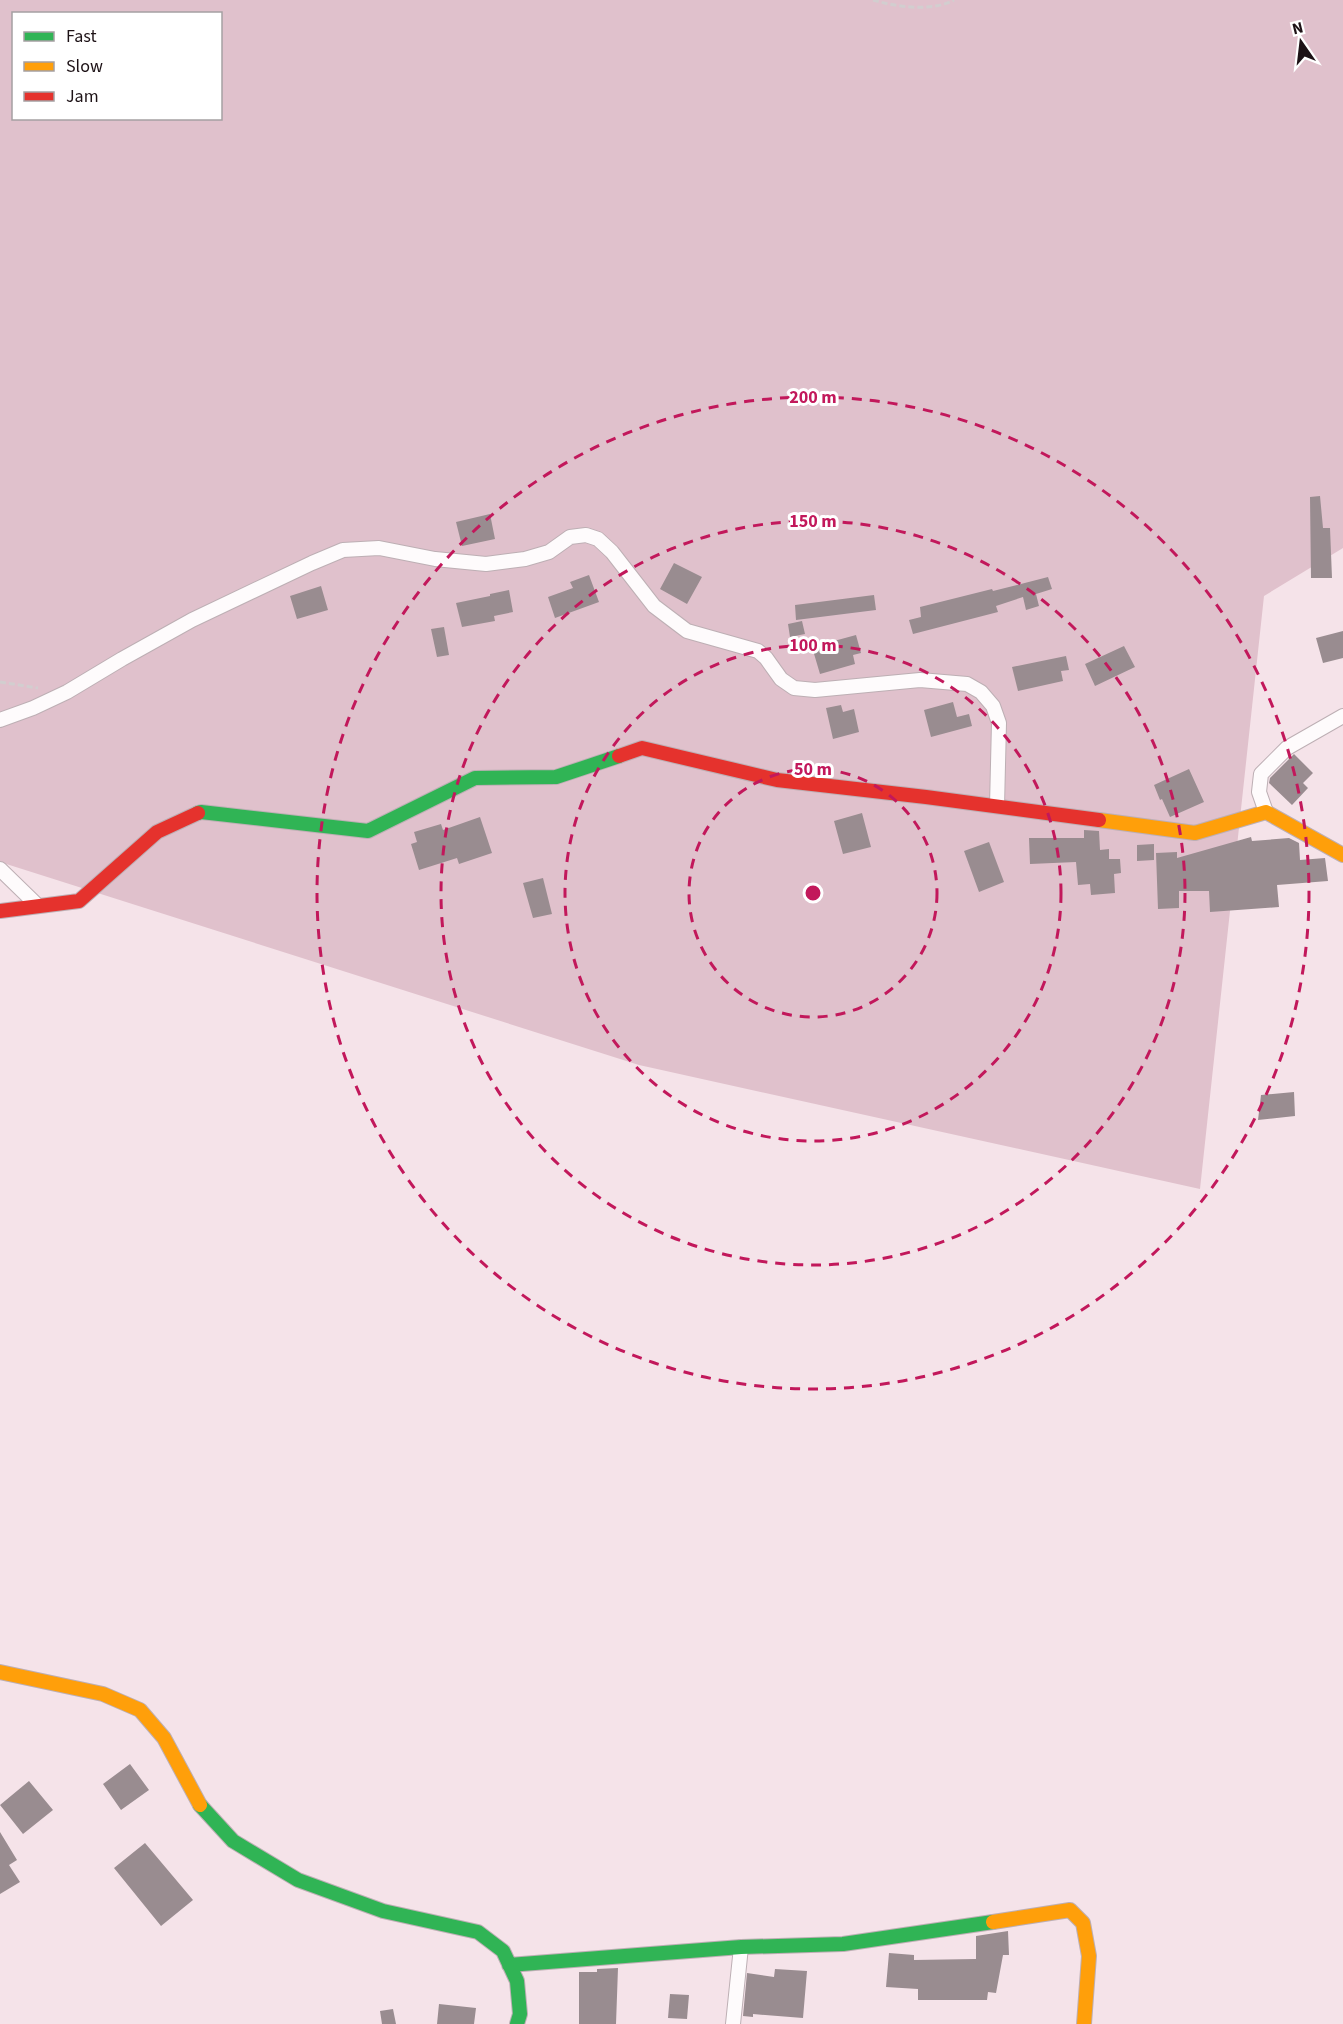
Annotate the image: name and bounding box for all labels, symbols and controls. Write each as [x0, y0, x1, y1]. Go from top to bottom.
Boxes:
legend [12, 12, 222, 120]
north arrow [1271, 12, 1331, 72]
text: N [1290, 16, 1305, 40]
text: Fast [66, 24, 97, 49]
text: Slow [66, 54, 103, 79]
text: Jam [66, 84, 99, 109]
text: 200 m [789, 385, 837, 410]
text: 150 m [789, 509, 837, 534]
text: 100 m [789, 633, 837, 658]
text: 50 m [794, 757, 832, 782]
centre of rings [803, 883, 823, 903]

